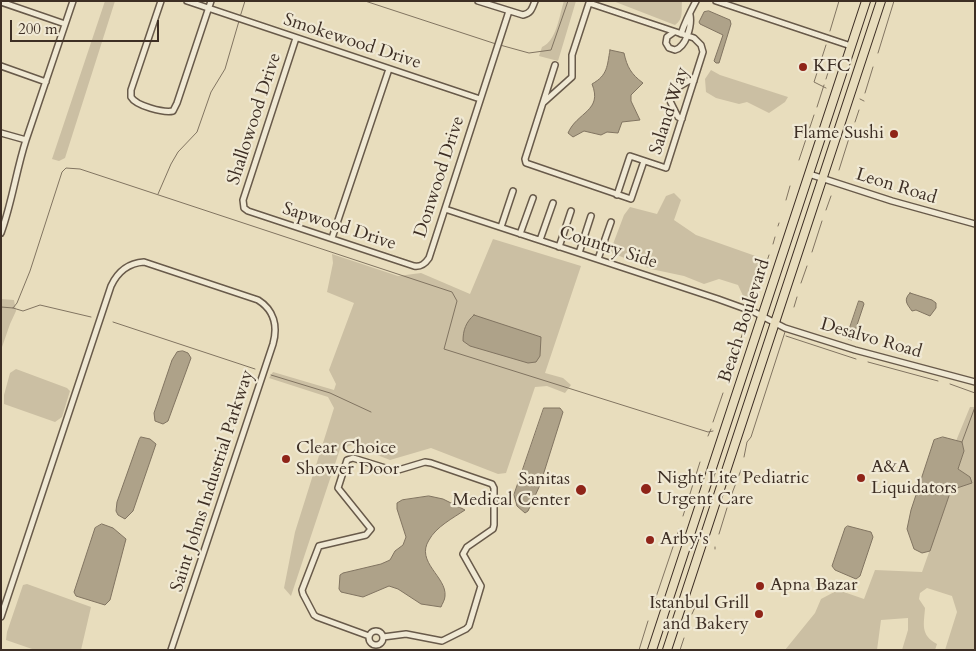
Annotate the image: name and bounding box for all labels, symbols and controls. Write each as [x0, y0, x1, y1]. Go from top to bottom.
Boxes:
scale bar [12, 10, 161, 42]
street label: Smokewood Drive [280, 10, 424, 74]
text: 200 m [18, 19, 58, 39]
street label: Shallowood Drive [223, 50, 287, 188]
place label: KFC [813, 56, 850, 78]
marker: KFC [797, 61, 809, 73]
street label: Saland Way [646, 64, 694, 158]
street label: Donwood Drive [410, 114, 470, 240]
place label: Flame Sushi [793, 123, 884, 145]
marker: Flame Sushi [888, 128, 900, 140]
street label: Leon Road [853, 164, 939, 210]
street label: Sapwood Drive [279, 198, 399, 256]
street label: Country Side [556, 222, 660, 274]
street label: Beach Boulevard [715, 256, 775, 386]
street label: Desalvo Road [818, 314, 924, 364]
street label: Saint Johns Industrial Parkway [167, 367, 259, 595]
place label: Clear Choice Shower Door [296, 438, 399, 480]
marker: Clear Choice Shower Door [280, 453, 292, 465]
place label: A&A Liquidators [871, 457, 957, 499]
place label: Night Lite Pediatric Urgent Care [657, 468, 809, 510]
place label: Sanitas Medical Center [452, 469, 570, 512]
marker: A&A Liquidators [855, 472, 867, 484]
marker: Night Lite Pediatric Urgent Care [639, 482, 653, 496]
marker: Sanitas Medical Center [574, 483, 588, 497]
place label: Arby's [660, 529, 709, 551]
marker: Arby's [644, 534, 656, 546]
place label: Apna Bazar [770, 575, 858, 597]
marker: Apna Bazar [754, 580, 766, 592]
place label: Istanbul Grill and Bakery [649, 593, 749, 636]
marker: Istanbul Grill and Bakery [753, 608, 765, 620]

